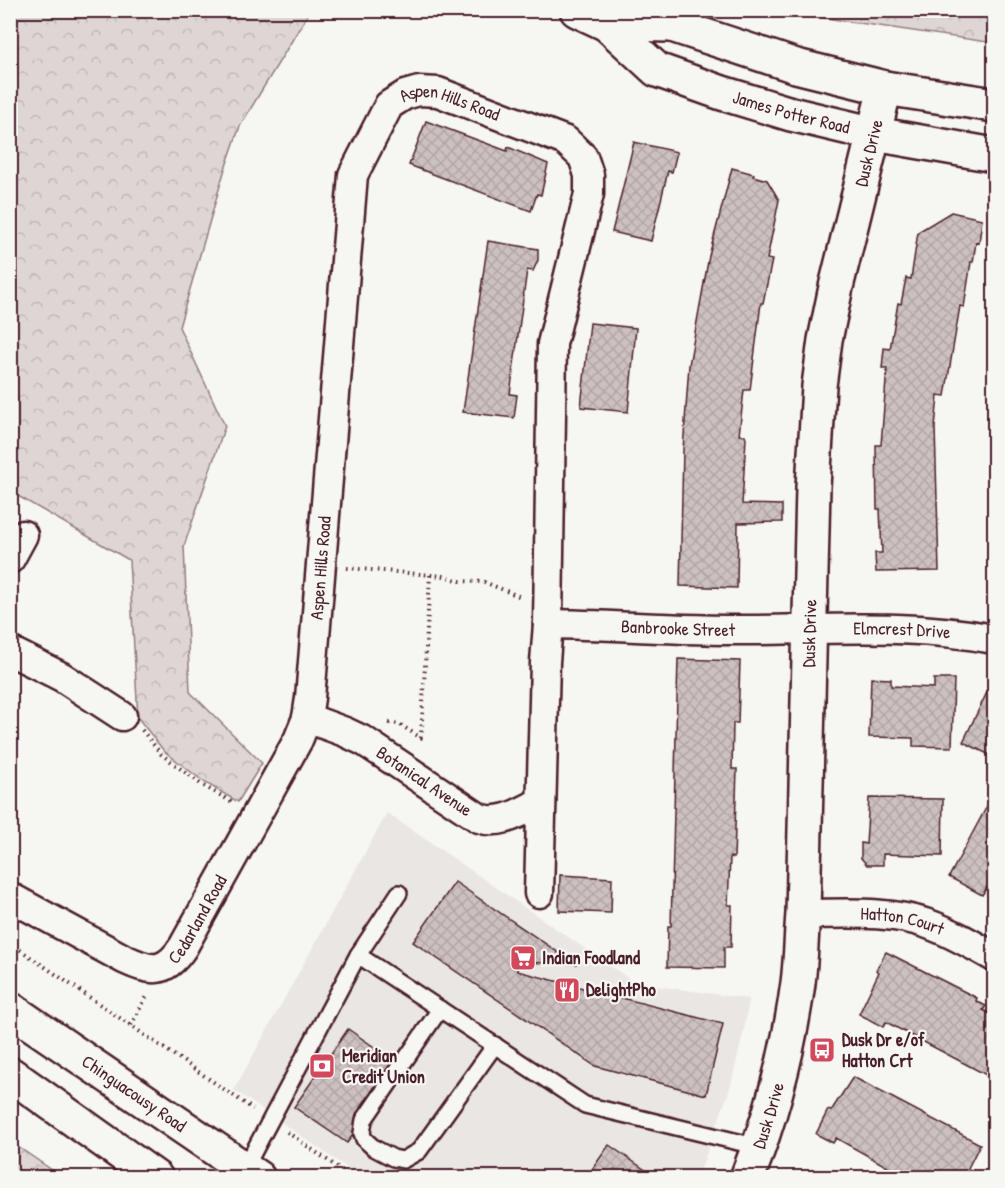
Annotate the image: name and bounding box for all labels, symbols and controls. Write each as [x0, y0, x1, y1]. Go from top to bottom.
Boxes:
street label: Aspen Hills Road [394, 78, 504, 127]
street label: James Potter Road [730, 84, 852, 140]
street label: Dusk Drive [848, 117, 889, 189]
street label: Aspen Hills Road [303, 515, 337, 621]
street label: Dusk Drive [796, 599, 822, 668]
street label: Banbrooke Street [620, 613, 736, 642]
street label: Elmcrest Drive [853, 615, 952, 644]
street label: Botanical Avenue [372, 740, 477, 822]
street label: Cedarland Road [162, 870, 233, 969]
street label: Hatton Court [860, 901, 949, 941]
supermarket icon: Indian Foodland [508, 943, 538, 973]
place label: Indian Foodland [542, 945, 640, 970]
restaurant icon: DelightPho [552, 975, 582, 1005]
place label: DelightPho [586, 977, 657, 1003]
place label: Dusk Dr e/of Hatton Crt [842, 1027, 925, 1073]
bus stop icon: Dusk Dr e/of Hatton Crt [807, 1035, 837, 1065]
place label: Meridian Credit Union [342, 1043, 425, 1089]
street label: Chinguacousy Road [77, 1048, 192, 1138]
bank icon: Meridian Credit Union [307, 1051, 337, 1081]
street label: Dusk Drive [746, 1080, 790, 1152]

